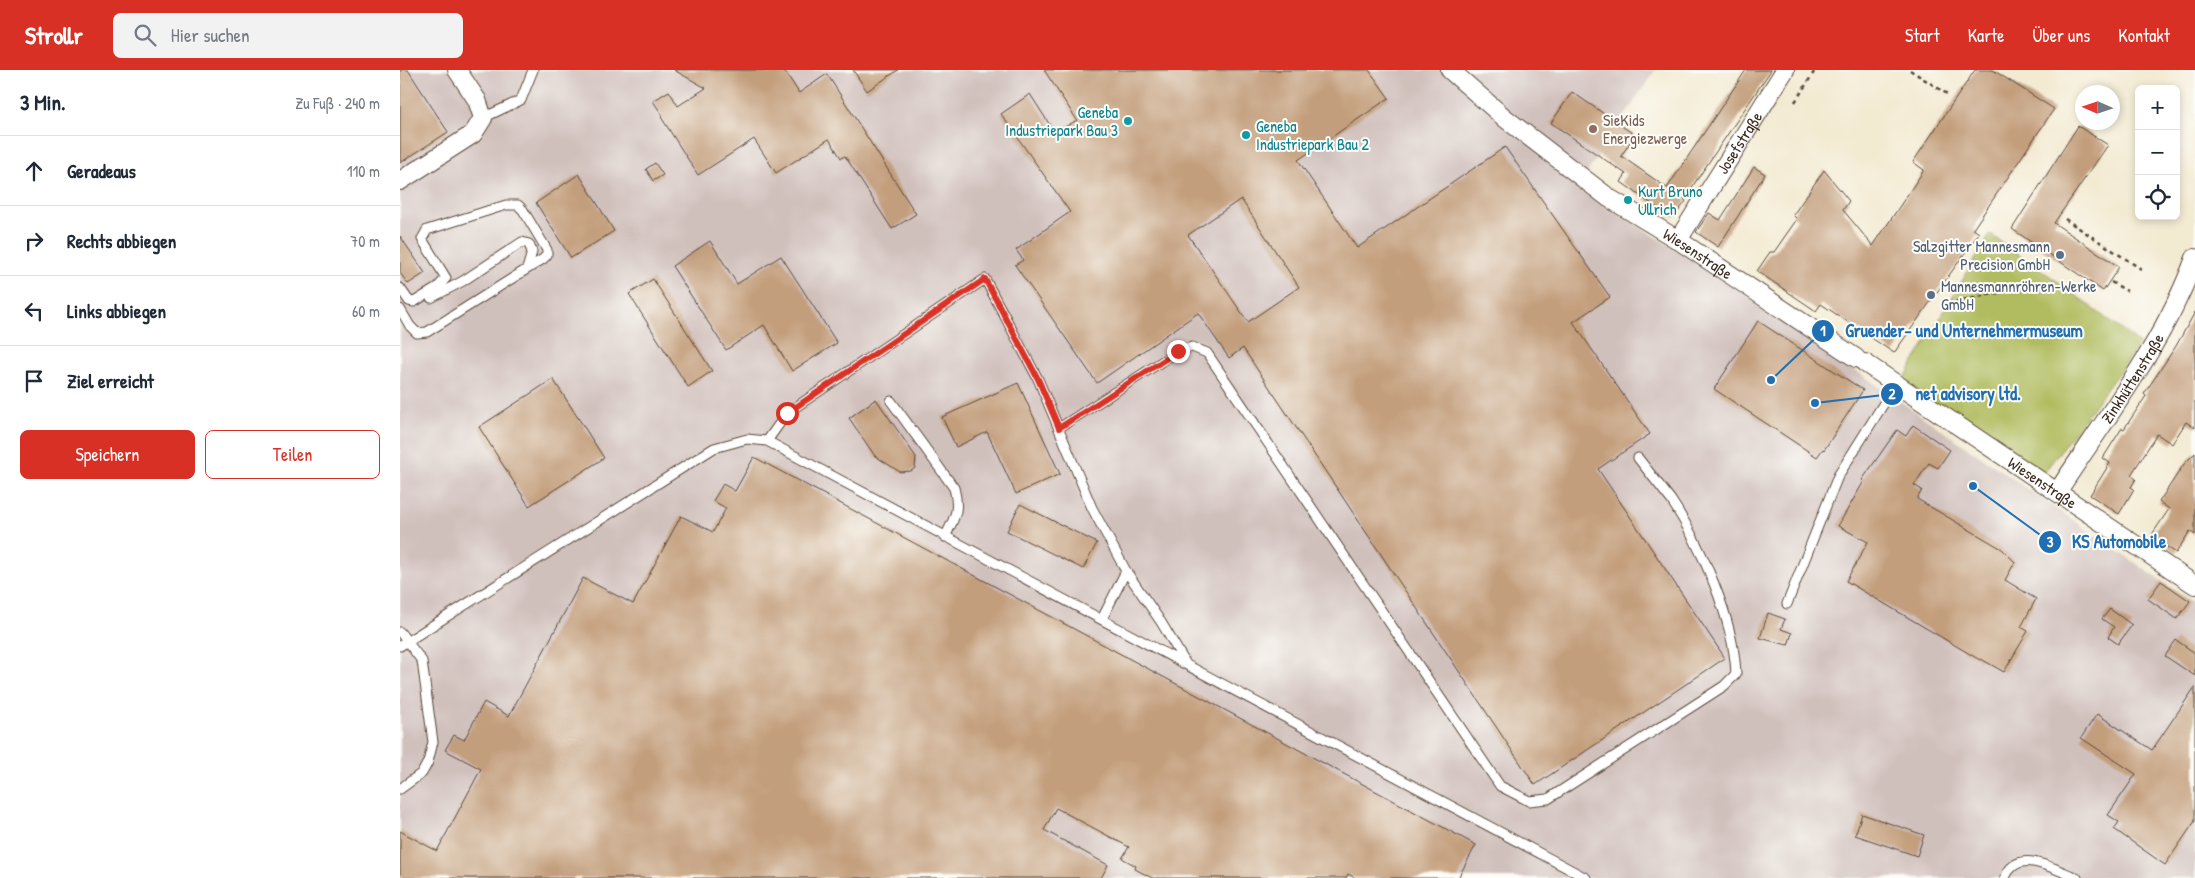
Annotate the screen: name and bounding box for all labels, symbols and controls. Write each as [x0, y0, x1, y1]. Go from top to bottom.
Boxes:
search box [113, 13, 463, 58]
text: Strollr [25, 19, 83, 51]
icon: search [131, 21, 159, 49]
text: Hier suchen [171, 22, 250, 48]
text: Start [1905, 23, 1940, 48]
text: Karte [1968, 23, 2004, 48]
text: Über uns [2032, 23, 2090, 48]
text: Kontakt [2118, 23, 2170, 48]
north arrow [2075, 85, 2120, 130]
map controls [2135, 85, 2180, 220]
button: + [2135, 85, 2180, 130]
text: 3 Min. [20, 88, 65, 117]
text: Zu Fuß · 240 m [295, 92, 380, 114]
place label: Geneba Industriepark Bau 3 [1005, 101, 1118, 141]
street label: Josefstraße [1711, 107, 1767, 178]
place label: SieKids Energiezwerge [1603, 109, 1688, 149]
marker: Geneba Industriepark Bau 3 [1122, 115, 1134, 127]
place label: Geneba Industriepark Bau 2 [1256, 115, 1369, 155]
marker: SieKids Energiezwerge [1587, 123, 1599, 135]
marker: Geneba Industriepark Bau 2 [1240, 129, 1252, 141]
button: − [2135, 130, 2180, 175]
icon: ahead [20, 157, 48, 185]
text: Geradeaus [67, 158, 136, 184]
text: 110 m [347, 160, 380, 182]
button: locate [2135, 175, 2180, 220]
place label: Kurt Bruno Ullrich [1638, 180, 1703, 220]
marker: Kurt Bruno Ullrich [1622, 194, 1634, 206]
street label: Wiesenstraße [1659, 223, 1737, 284]
icon: right [20, 227, 48, 255]
text: Rechts abbiegen [67, 228, 176, 254]
text: 70 m [350, 230, 380, 252]
place label: Salzgitter Mannesmann Precision GmbH [1913, 235, 2050, 275]
marker: Salzgitter Mannesmann Precision GmbH [2054, 249, 2066, 261]
place label: Mannesmannröhren-Werke GmbH [1941, 275, 2097, 315]
marker: Mannesmannröhren-Werke GmbH [1925, 289, 1937, 301]
icon: left [20, 297, 48, 325]
text: Links abbiegen [67, 298, 166, 324]
text: 60 m [352, 300, 380, 322]
callout: Gruender- und Unternehmermuseum [1810, 314, 2093, 347]
text: Gruender- und Unternehmermuseum [1845, 318, 2083, 343]
text: 1 [1820, 320, 1826, 341]
street label: Zinkhüttenstraße [2096, 329, 2169, 428]
route end [1167, 340, 1190, 363]
icon: arrive [20, 367, 48, 395]
text: Ziel erreicht [67, 368, 154, 394]
callout: net advisory ltd. [1880, 378, 2030, 411]
text: net advisory ltd. [1915, 381, 2021, 407]
text: 2 [1888, 383, 1896, 404]
route start [776, 402, 799, 425]
button: Speichern [20, 430, 195, 479]
button: Teilen [205, 430, 380, 479]
street label: Wiesenstraße [2004, 451, 2082, 514]
callout: KS Automobile [2037, 525, 2176, 558]
text: KS Automobile [2072, 529, 2167, 554]
text: 3 [2047, 531, 2054, 552]

